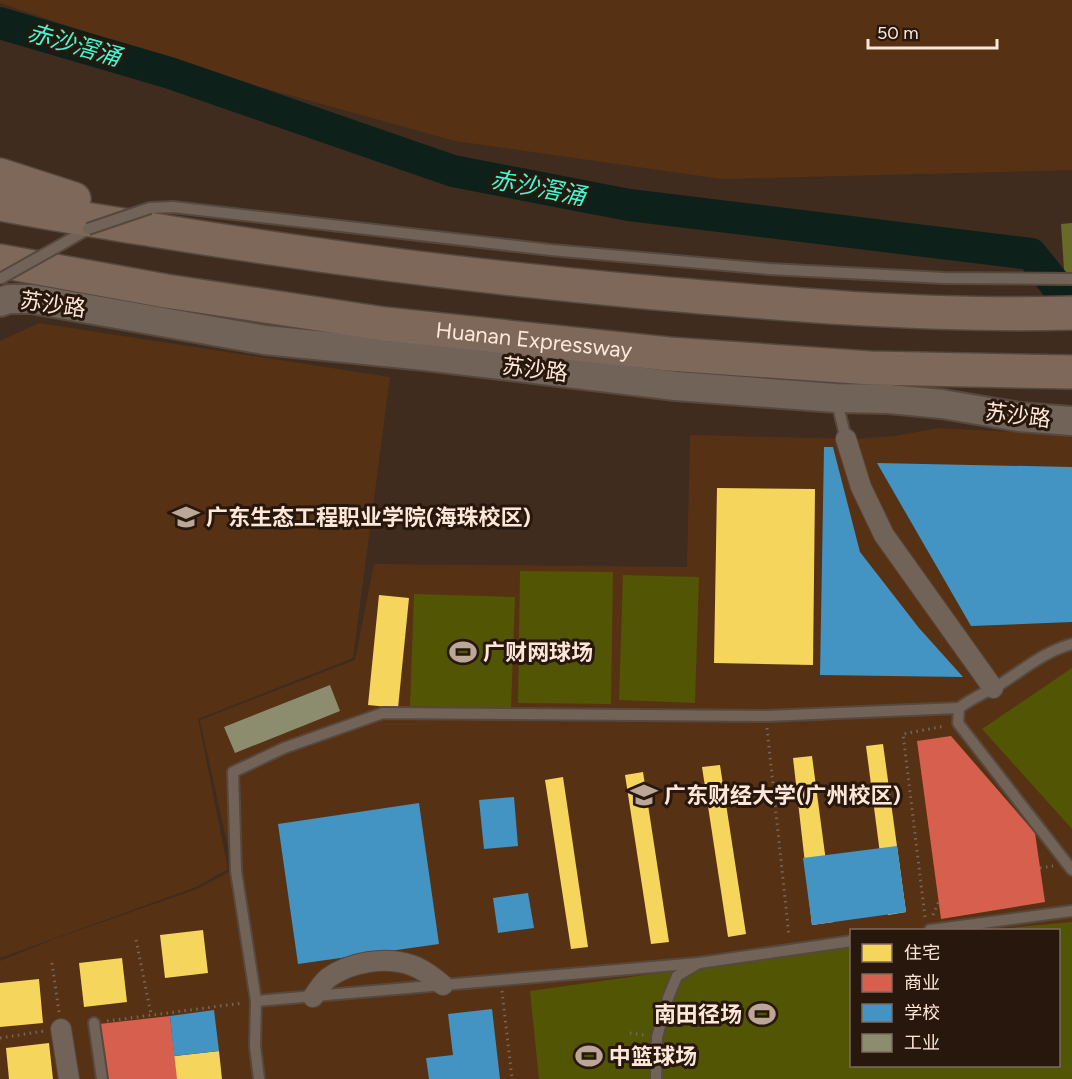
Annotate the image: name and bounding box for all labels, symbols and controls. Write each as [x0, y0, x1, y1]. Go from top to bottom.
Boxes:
scale bar [868, 12, 997, 50]
water label: 赤沙滘涌 [24, 17, 127, 73]
text: 50 m [877, 22, 919, 44]
water label: 赤沙滘涌 [488, 164, 591, 211]
street label: 苏沙路 [18, 287, 87, 322]
street label: Huanan Expressway [434, 316, 634, 364]
street label: 苏沙路 [501, 352, 569, 387]
street label: 苏沙路 [984, 398, 1052, 433]
school or university icon: 广东生态工程职业学院(海珠校区) [171, 502, 201, 532]
place label: 广东生态工程职业学院(海珠校区) [206, 504, 531, 531]
sports icon: 广财网球场 [448, 637, 478, 667]
place label: 广财网球场 [483, 639, 593, 666]
school or university icon: 广东财经大学(广州校区) [629, 780, 659, 810]
place label: 广东财经大学(广州校区) [664, 782, 901, 809]
legend [850, 929, 1060, 1067]
text: 住宅 [904, 942, 940, 964]
text: 商业 [904, 972, 940, 994]
sports icon: 南田径场 [747, 999, 777, 1029]
place label: 南田径场 [654, 1001, 742, 1028]
text: 学校 [904, 1002, 940, 1024]
text: 工业 [904, 1032, 940, 1054]
sports icon: 中篮球场 [574, 1041, 604, 1071]
place label: 中篮球场 [609, 1043, 697, 1070]

